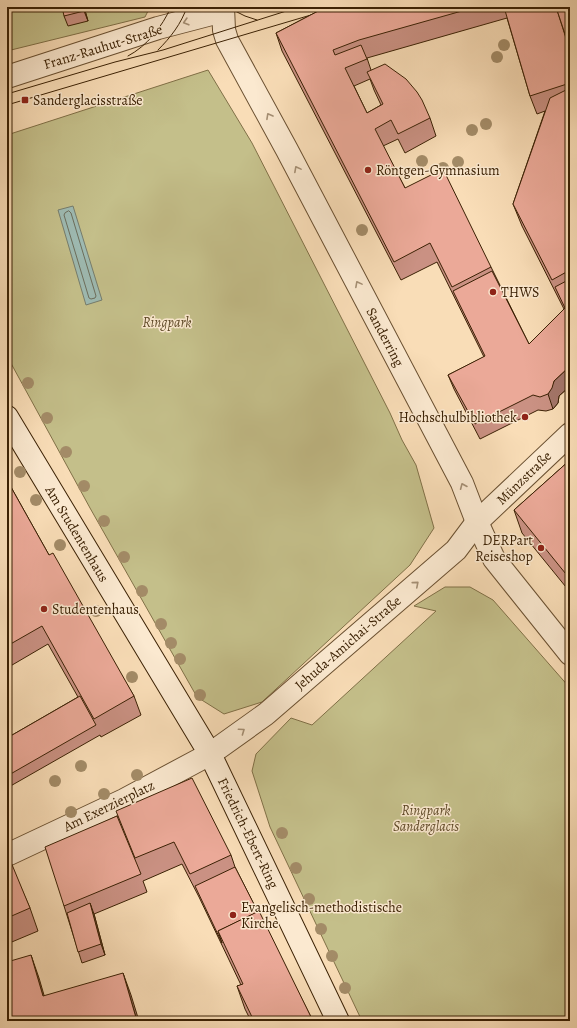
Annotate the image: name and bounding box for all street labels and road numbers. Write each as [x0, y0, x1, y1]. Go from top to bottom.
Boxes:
street label: Franz-Rauhut-Straße [41, 20, 165, 74]
street label: Sanderring [361, 304, 409, 370]
street label: Münzstraße [492, 447, 556, 509]
street label: Am Studentenhaus [40, 481, 113, 586]
street label: Jehuda-Amichai-Straße [291, 592, 405, 694]
street label: Friedrich-Ebert-Ring [213, 774, 283, 892]
street label: Am Exerzierplatz [59, 776, 158, 837]

